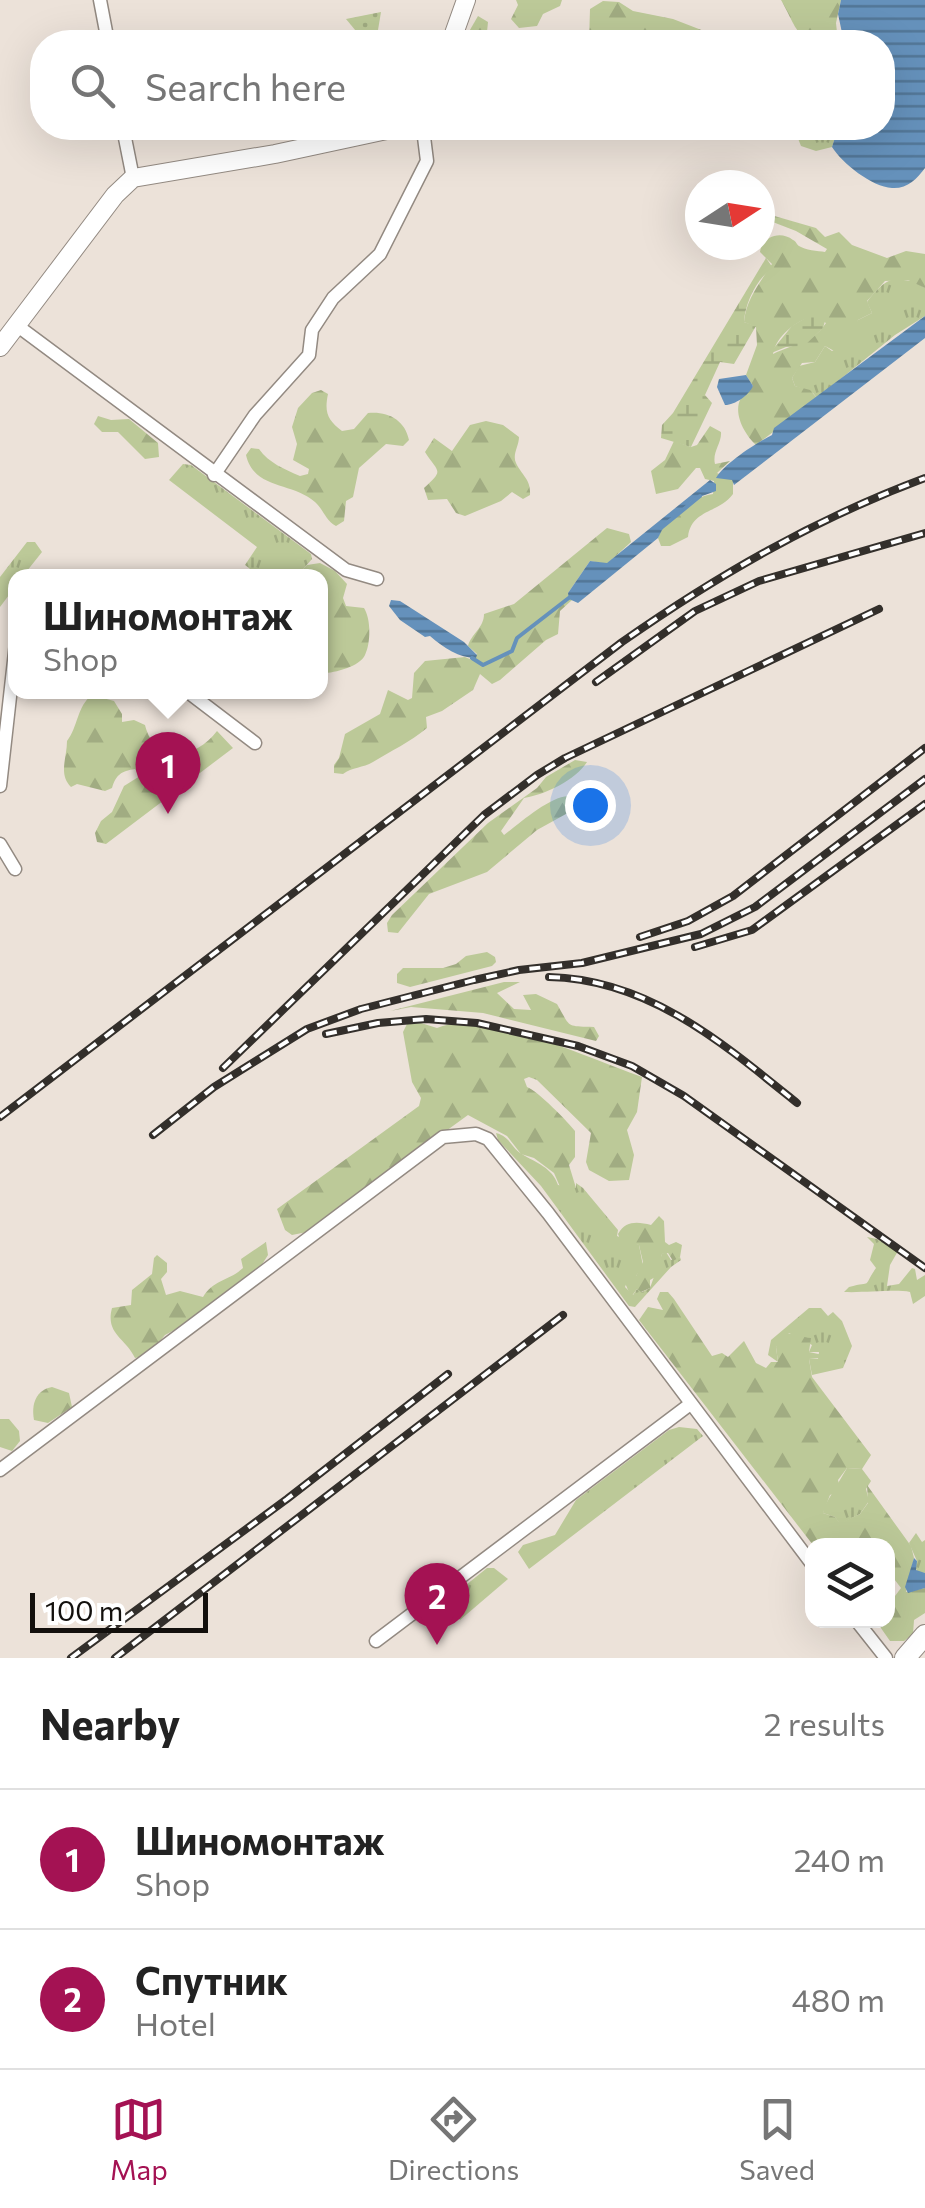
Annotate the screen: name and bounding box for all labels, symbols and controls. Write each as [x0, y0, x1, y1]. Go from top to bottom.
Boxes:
search box [30, 30, 895, 140]
icon: search [65, 58, 120, 113]
text: Search here [145, 62, 346, 109]
north arrow [685, 170, 775, 260]
popup [8, 569, 328, 699]
text: Шиномонтаж [43, 591, 293, 638]
text: Shop [43, 638, 118, 678]
pin: 1 [136, 732, 200, 814]
your location [565, 780, 616, 831]
map controls [805, 1538, 895, 1628]
button: layers [805, 1538, 895, 1628]
pin: 2 [404, 1562, 470, 1645]
scale bar [30, 1588, 208, 1632]
text: 100 m [45, 1593, 123, 1627]
text: Nearby [40, 1697, 180, 1749]
text: 2 results [764, 1703, 885, 1743]
text: Шиномонтаж [135, 1816, 385, 1863]
text: 1 [65, 1839, 80, 1879]
text: 240 m [794, 1839, 885, 1879]
text: Shop [135, 1863, 210, 1903]
text: Спутник [135, 1956, 288, 2003]
text: 2 [63, 1979, 82, 2019]
text: 480 m [791, 1979, 885, 2019]
text: Hotel [135, 2003, 216, 2043]
tab: Map [110, 2092, 168, 2186]
tab: Directions [388, 2092, 519, 2186]
tab: Saved [739, 2092, 815, 2186]

